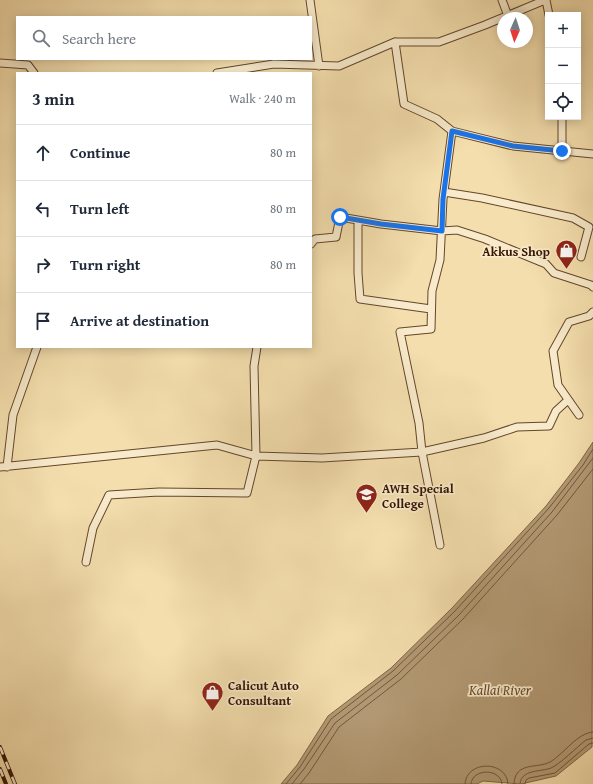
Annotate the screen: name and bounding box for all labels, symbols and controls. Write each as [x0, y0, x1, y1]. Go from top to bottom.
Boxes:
north arrow [497, 12, 533, 48]
map controls [545, 12, 581, 120]
button: + [545, 12, 581, 48]
search box [16, 16, 312, 60]
icon: search [30, 27, 52, 49]
text: Search here [62, 28, 136, 49]
button: − [545, 48, 581, 84]
button: locate [545, 84, 581, 120]
text: 3 min [32, 86, 74, 111]
text: Walk · 240 m [229, 89, 296, 108]
icon: ahead [32, 142, 54, 164]
text: Continue [70, 142, 131, 163]
route end [553, 142, 571, 160]
text: 80 m [270, 143, 296, 162]
icon: left [32, 198, 54, 220]
text: Turn left [70, 198, 129, 219]
text: 80 m [270, 199, 296, 218]
route start [331, 208, 349, 226]
shop icon: Akkus Shop [553, 238, 579, 271]
place label: Akkus Shop [482, 242, 551, 261]
icon: right [32, 254, 54, 276]
text: Turn right [70, 254, 141, 275]
text: 80 m [270, 255, 296, 274]
icon: arrive [32, 310, 54, 332]
text: Arrive at destination [70, 310, 209, 331]
place label: AWH Special College [382, 479, 454, 513]
school or university icon: AWH Special College [353, 482, 379, 515]
place label: Calicut Auto Consultant [228, 676, 299, 710]
shop icon: Calicut Auto Consultant [200, 679, 226, 712]
water label: Kallai River [468, 680, 532, 700]

